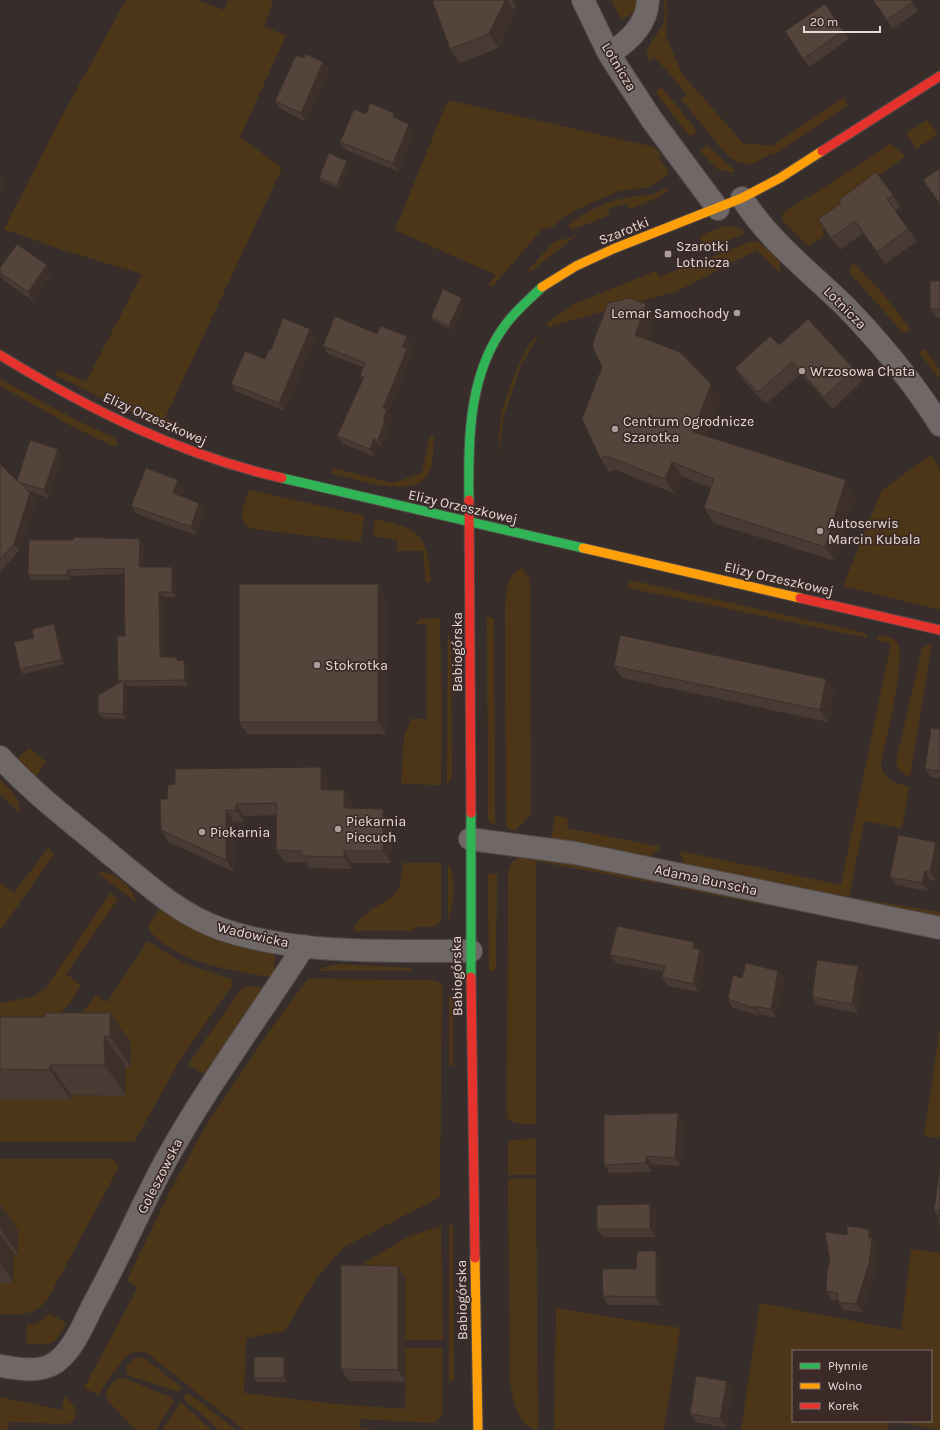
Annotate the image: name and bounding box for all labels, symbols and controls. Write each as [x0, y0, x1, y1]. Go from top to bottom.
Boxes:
scale bar [804, 8, 880, 34]
text: 20 m [810, 15, 838, 29]
street label: Lotnicza [598, 40, 640, 94]
street label: Szarotki [596, 213, 652, 249]
place label: Szarotki Lotnicza [676, 238, 730, 271]
marker: Szarotki Lotnicza [663, 249, 673, 259]
street label: Lotnicza [820, 283, 870, 333]
place label: Lemar Samochody [611, 305, 729, 322]
marker: Lemar Samochody [732, 308, 742, 318]
place label: Wrzosowa Chata [810, 363, 915, 380]
marker: Wrzosowa Chata [797, 366, 807, 376]
street label: Elizy Orzeszkowej [101, 389, 209, 449]
place label: Centrum Ogrodnicze Szarotka [623, 413, 754, 446]
marker: Centrum Ogrodnicze Szarotka [610, 424, 620, 434]
street label: Elizy Orzeszkowej [407, 486, 519, 528]
place label: Autoserwis Marcin Kubala [828, 515, 920, 548]
marker: Autoserwis Marcin Kubala [815, 526, 825, 536]
street label: Elizy Orzeszkowej [723, 558, 835, 600]
street label: Babiogórska [449, 612, 466, 692]
place label: Stokrotka [325, 657, 388, 674]
marker: Stokrotka [312, 660, 322, 670]
place label: Piekarnia Piecuch [346, 813, 406, 846]
place label: Piekarnia [210, 824, 270, 841]
marker: Piekarnia Piecuch [333, 824, 343, 834]
marker: Piekarnia [197, 827, 207, 837]
street label: Adama Bunscha [653, 861, 759, 899]
street label: Wadowicka [216, 919, 290, 951]
street label: Babiogórska [448, 936, 466, 1016]
street label: Goleszowska [134, 1135, 186, 1217]
street label: Babiogórska [453, 1260, 471, 1340]
legend [792, 1350, 932, 1422]
text: Płynnie [828, 1359, 868, 1373]
text: Wolno [828, 1379, 862, 1393]
text: Korek [828, 1399, 859, 1413]

